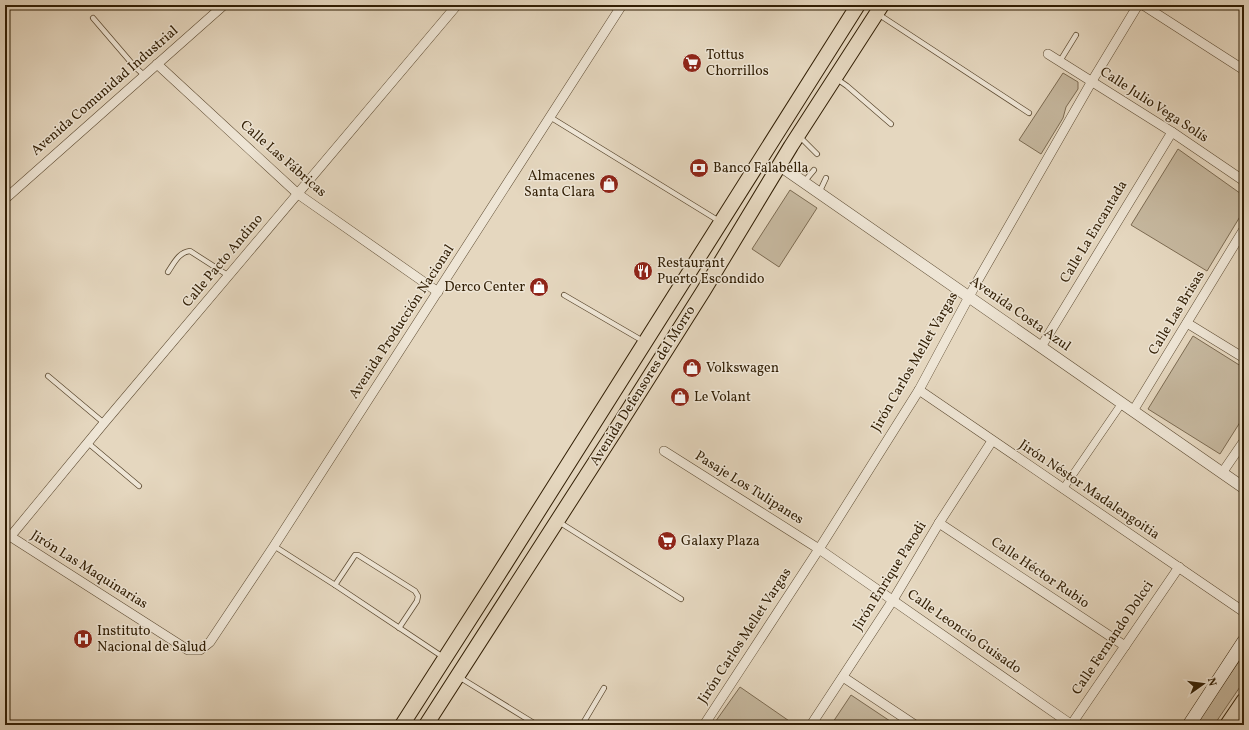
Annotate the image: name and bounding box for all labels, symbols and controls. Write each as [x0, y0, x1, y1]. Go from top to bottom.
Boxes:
street label: Avenida Comunidad Industrial [27, 22, 183, 160]
place label: Tottus Chorrillos [706, 46, 769, 81]
supermarket icon: Tottus Chorrillos [681, 52, 703, 74]
street label: Calle Julio Vega Solís [1096, 63, 1212, 147]
street label: Calle Las Fábricas [236, 116, 330, 202]
bank icon: Banco Falabella [688, 157, 710, 179]
place label: Banco Falabella [713, 159, 809, 178]
place label: Almacenes Santa Clara [524, 167, 595, 202]
shop icon: Almacenes Santa Clara [598, 173, 620, 195]
street label: Calle La Encantada [1056, 177, 1132, 287]
street label: Calle Pacto Andino [178, 210, 268, 312]
street label: Avenida Producción Nacional [345, 241, 459, 403]
place label: Restaurant Puerto Escondido [657, 254, 764, 289]
restaurant icon: Restaurant Puerto Escondido [632, 260, 654, 282]
street label: Calle Las Brisas [1144, 267, 1210, 359]
street label: Avenida Costa Azul [966, 272, 1074, 356]
shop icon: Derco Center [528, 276, 550, 298]
place label: Derco Center [444, 278, 525, 297]
street label: Jirón Carlos Mellet Vargas [867, 289, 963, 435]
street label: Avenida Defensores del Morro [586, 302, 700, 470]
shop icon: Volkswagen [681, 357, 703, 379]
place label: Volkswagen [706, 359, 779, 378]
shop icon: Le Volant [669, 386, 691, 408]
place label: Le Volant [694, 388, 751, 407]
street label: Jirón Néstor Madalengoitia [1015, 436, 1163, 544]
street label: Pasaje Los Tulipanes [691, 447, 807, 529]
street label: Jirón Enrique Parodi [849, 518, 931, 634]
street label: Jirón Las Maquinarias [27, 526, 151, 614]
supermarket icon: Galaxy Plaza [656, 530, 678, 552]
place label: Galaxy Plaza [681, 532, 760, 551]
street label: Calle Héctor Rubio [987, 533, 1093, 613]
street label: Jirón Carlos Mellet Vargas [694, 564, 796, 708]
street label: Calle Fernando Dolcci [1068, 577, 1158, 699]
street label: Calle Leoncio Guisado [903, 585, 1025, 679]
place label: Instituto Nacional de Salud [97, 622, 207, 657]
hospital icon: Instituto Nacional de Salud [72, 628, 94, 650]
north arrow [1183, 664, 1223, 704]
text: N [1203, 676, 1219, 688]

